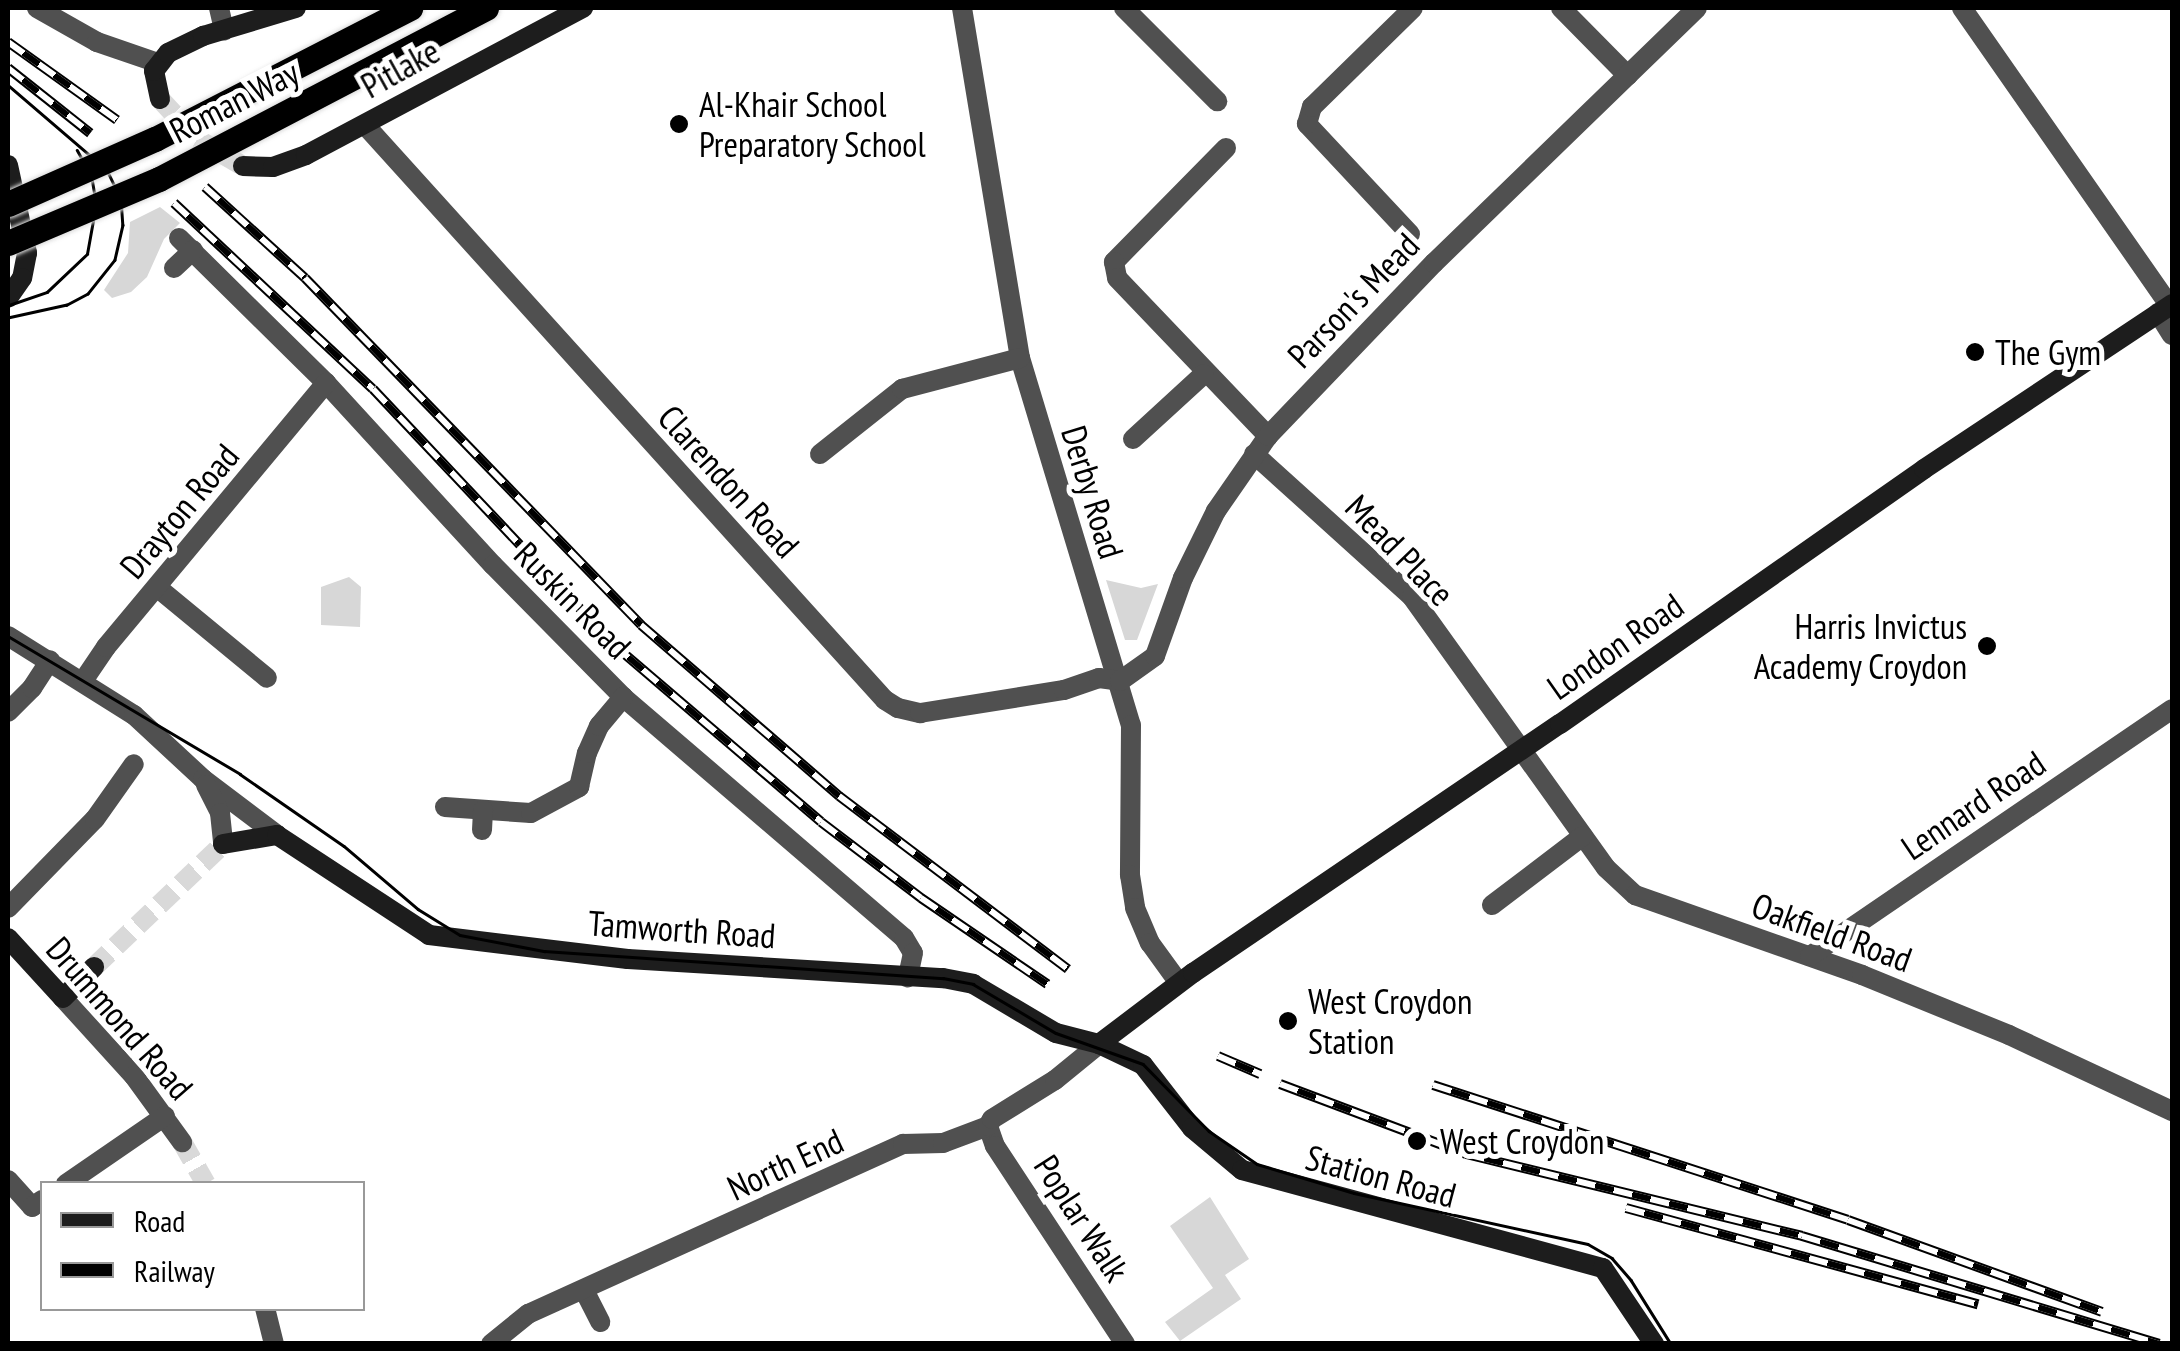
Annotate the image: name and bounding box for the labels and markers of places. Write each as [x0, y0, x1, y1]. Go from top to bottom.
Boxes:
place label: Al-Khair School Preparatory School [699, 83, 927, 165]
marker: Al-Khair School Preparatory School [668, 113, 690, 135]
place label: The Gym [1995, 331, 2101, 373]
marker: The Gym [1964, 341, 1986, 363]
place label: Harris Invictus Academy Croydon [1753, 605, 1967, 687]
marker: Harris Invictus Academy Croydon [1976, 635, 1998, 657]
place label: West Croydon Station [1308, 980, 1472, 1062]
marker: West Croydon Station [1277, 1010, 1299, 1032]
place label: West Croydon [1440, 1120, 1604, 1162]
marker: West Croydon [1404, 1128, 1430, 1154]

